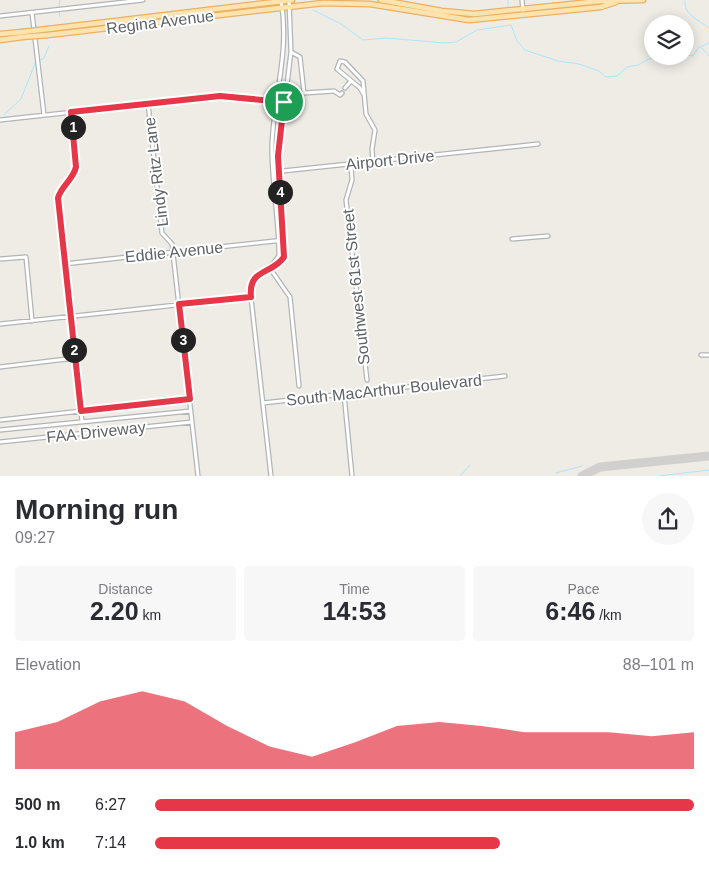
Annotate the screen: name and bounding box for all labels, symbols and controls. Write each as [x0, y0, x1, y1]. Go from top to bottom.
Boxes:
street label: Regina Avenue [105, 7, 215, 37]
map controls [644, 15, 694, 65]
button: layers [644, 15, 694, 65]
pin [263, 81, 305, 123]
icon: arrive [270, 88, 298, 116]
pin: 1 [60, 114, 86, 140]
street label: Lindy Ritz Lane [141, 116, 171, 228]
text: 1 [70, 119, 77, 135]
street label: Airport Drive [345, 147, 435, 173]
pin: 4 [268, 180, 292, 204]
text: 4 [277, 184, 284, 200]
street label: Southwest 61st Street [339, 208, 373, 366]
street label: Eddie Avenue [124, 238, 224, 266]
pin: 3 [170, 328, 196, 352]
text: 3 [180, 332, 187, 348]
pin: 2 [62, 338, 86, 362]
text: 2 [71, 342, 78, 358]
street label: South MacArthur Boulevard [285, 371, 483, 409]
street label: FAA Driveway [46, 418, 146, 446]
button: share [642, 493, 694, 545]
text: Morning run [15, 494, 178, 525]
text: 09:27 [15, 529, 55, 546]
text: Distance [98, 581, 153, 597]
text: Time [339, 581, 370, 597]
text: Pace [568, 581, 599, 597]
text: 2.20 [90, 597, 139, 625]
text: 14:53 [323, 597, 386, 625]
text: 6:46 [545, 597, 595, 625]
text: km [139, 607, 161, 623]
text: /km [595, 607, 622, 623]
text: Elevation [15, 656, 81, 673]
text: 88–101 m [623, 656, 694, 673]
text: 500 m [15, 796, 60, 813]
text: 6:27 [95, 796, 126, 813]
text: 1.0 km [15, 834, 65, 851]
text: 7:14 [95, 834, 126, 851]

